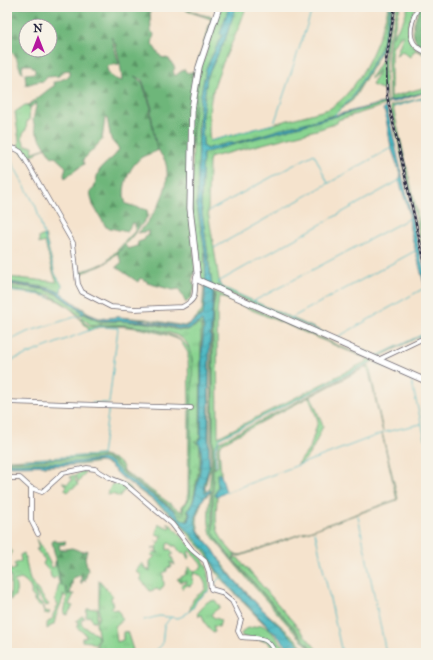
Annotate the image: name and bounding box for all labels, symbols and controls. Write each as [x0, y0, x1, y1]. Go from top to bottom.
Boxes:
north arrow [18, 18, 58, 58]
text: N [33, 22, 43, 35]

